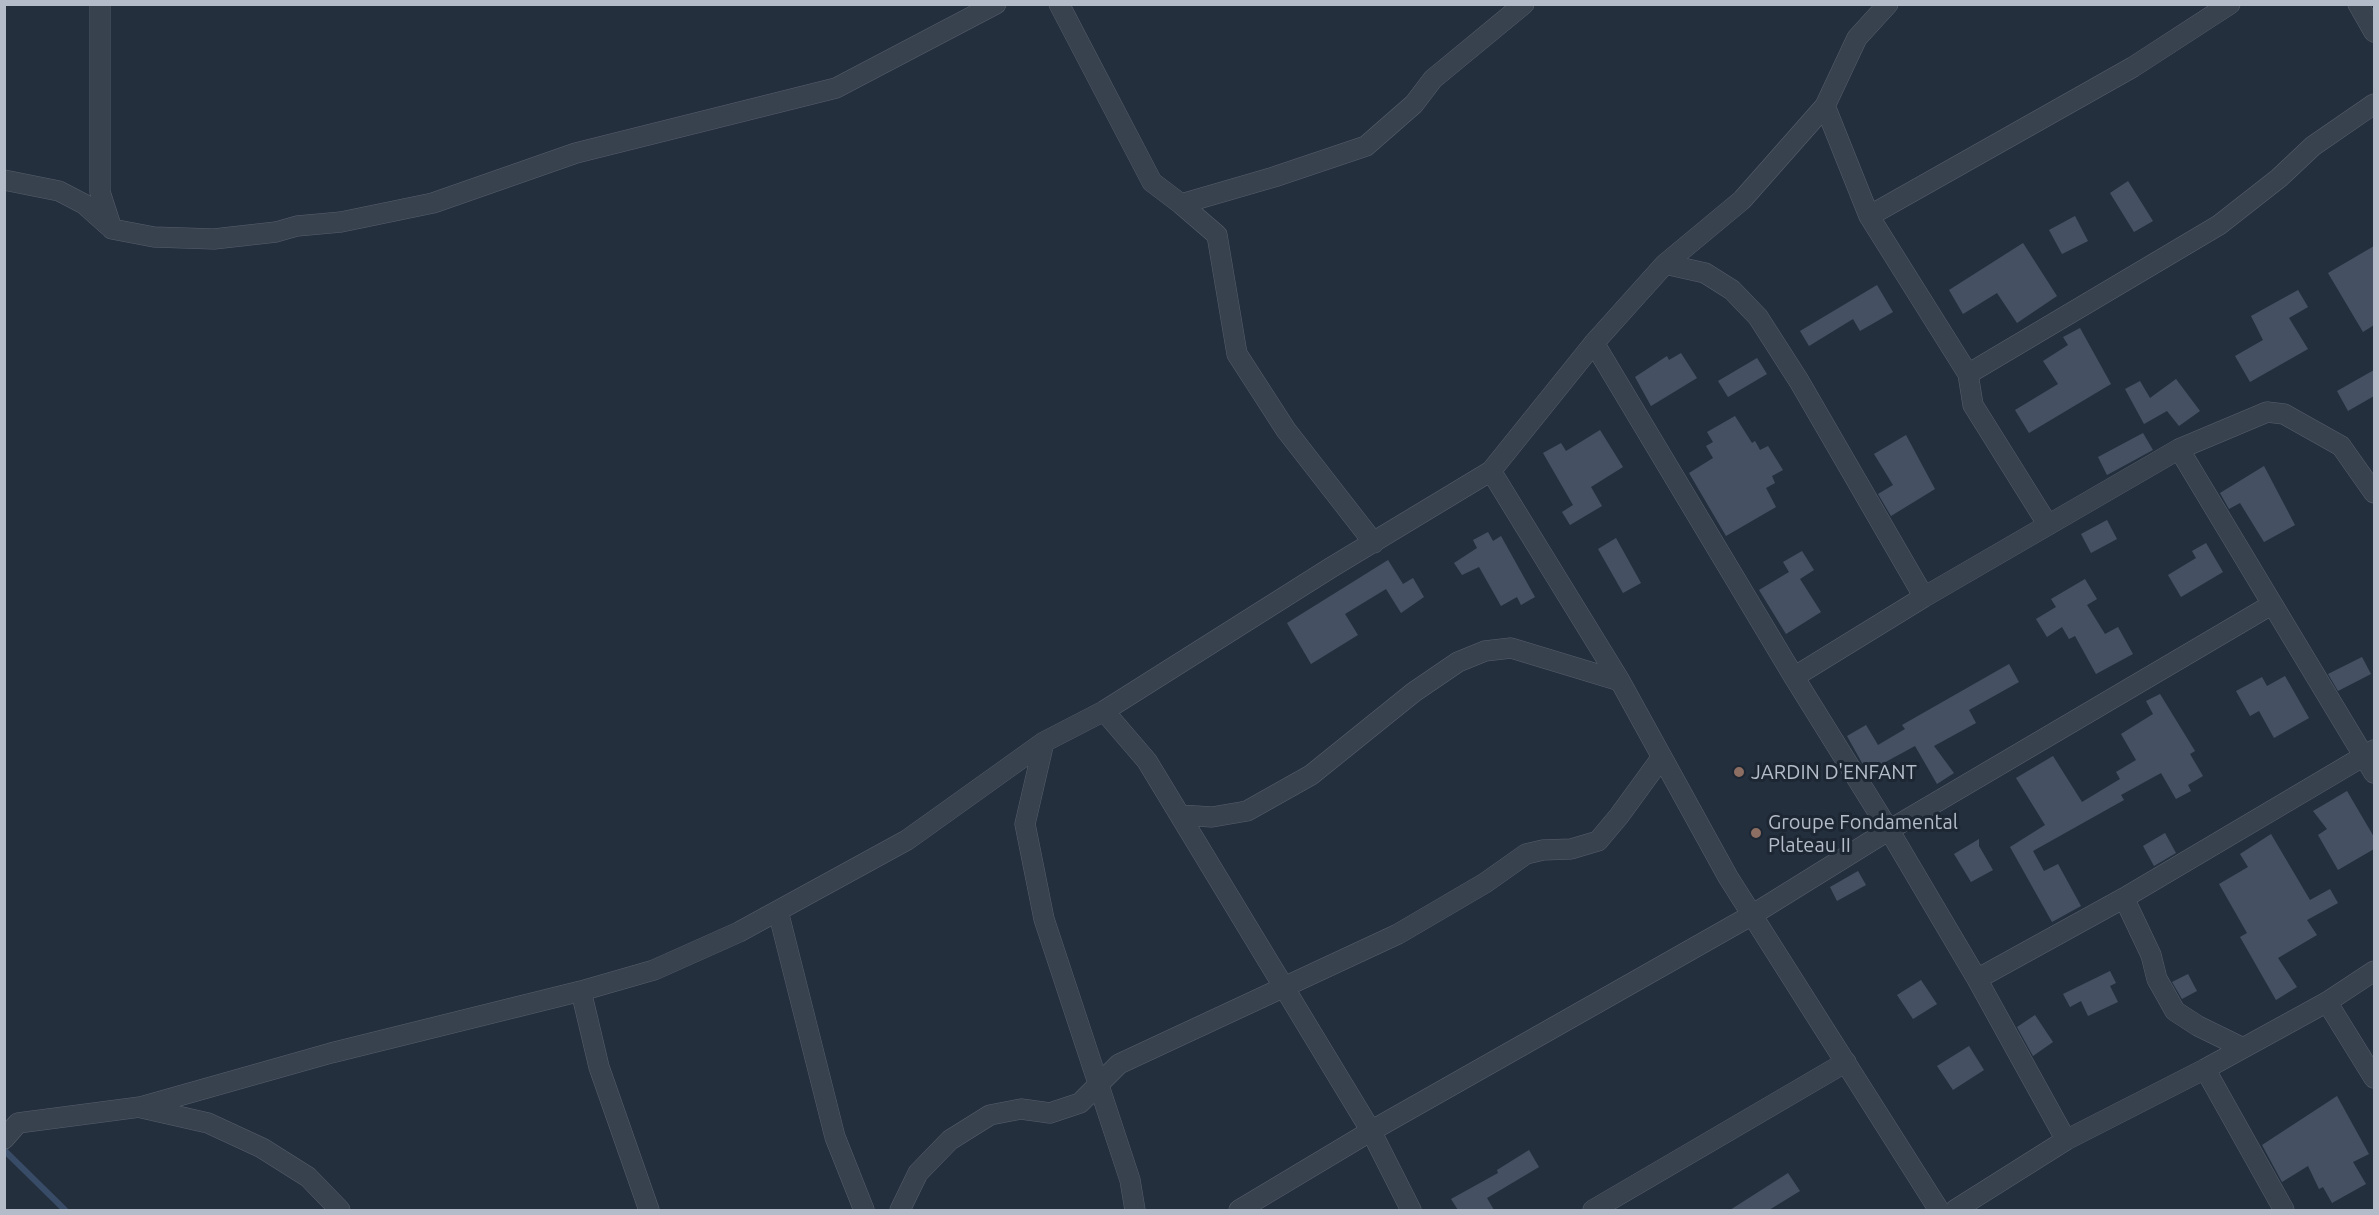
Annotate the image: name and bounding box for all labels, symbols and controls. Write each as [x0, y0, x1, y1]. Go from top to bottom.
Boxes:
place label: JARDIN D'ENFANT [1751, 760, 1917, 784]
marker: JARDIN D'ENFANT [1732, 765, 1746, 779]
place label: Groupe Fondamental Plateau II [1768, 810, 1958, 857]
marker: Groupe Fondamental Plateau II [1749, 826, 1763, 840]

